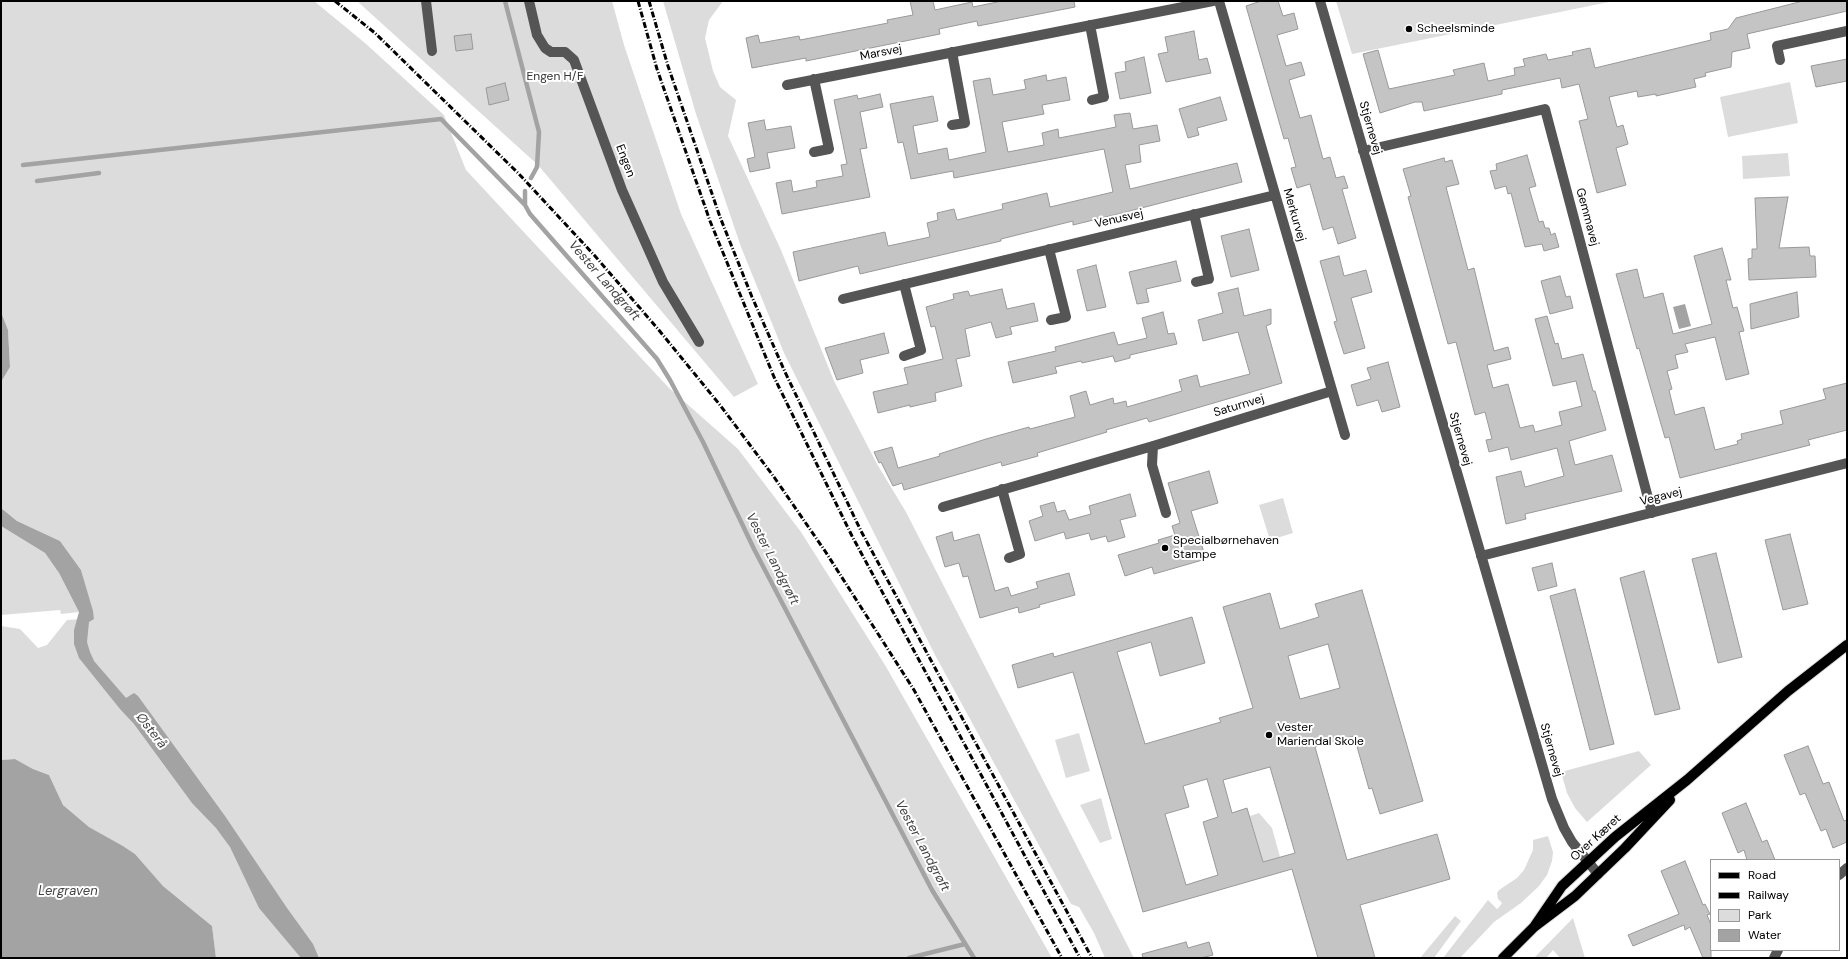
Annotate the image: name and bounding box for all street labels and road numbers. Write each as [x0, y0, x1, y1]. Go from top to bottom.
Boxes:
street label: Marsvej [859, 42, 903, 64]
street label: Stjernevej [1355, 100, 1385, 156]
street label: Engen [612, 143, 638, 179]
street label: Gemmavej [1572, 186, 1602, 248]
street label: Merkurvej [1280, 187, 1308, 243]
street label: Venusvej [1093, 206, 1145, 232]
street label: Saturnvej [1212, 392, 1266, 420]
street label: Stjernevej [1445, 411, 1475, 467]
street label: Vegavej [1639, 485, 1683, 509]
street label: Stjernevej [1536, 722, 1566, 778]
street label: Over Kæret [1568, 812, 1624, 864]

